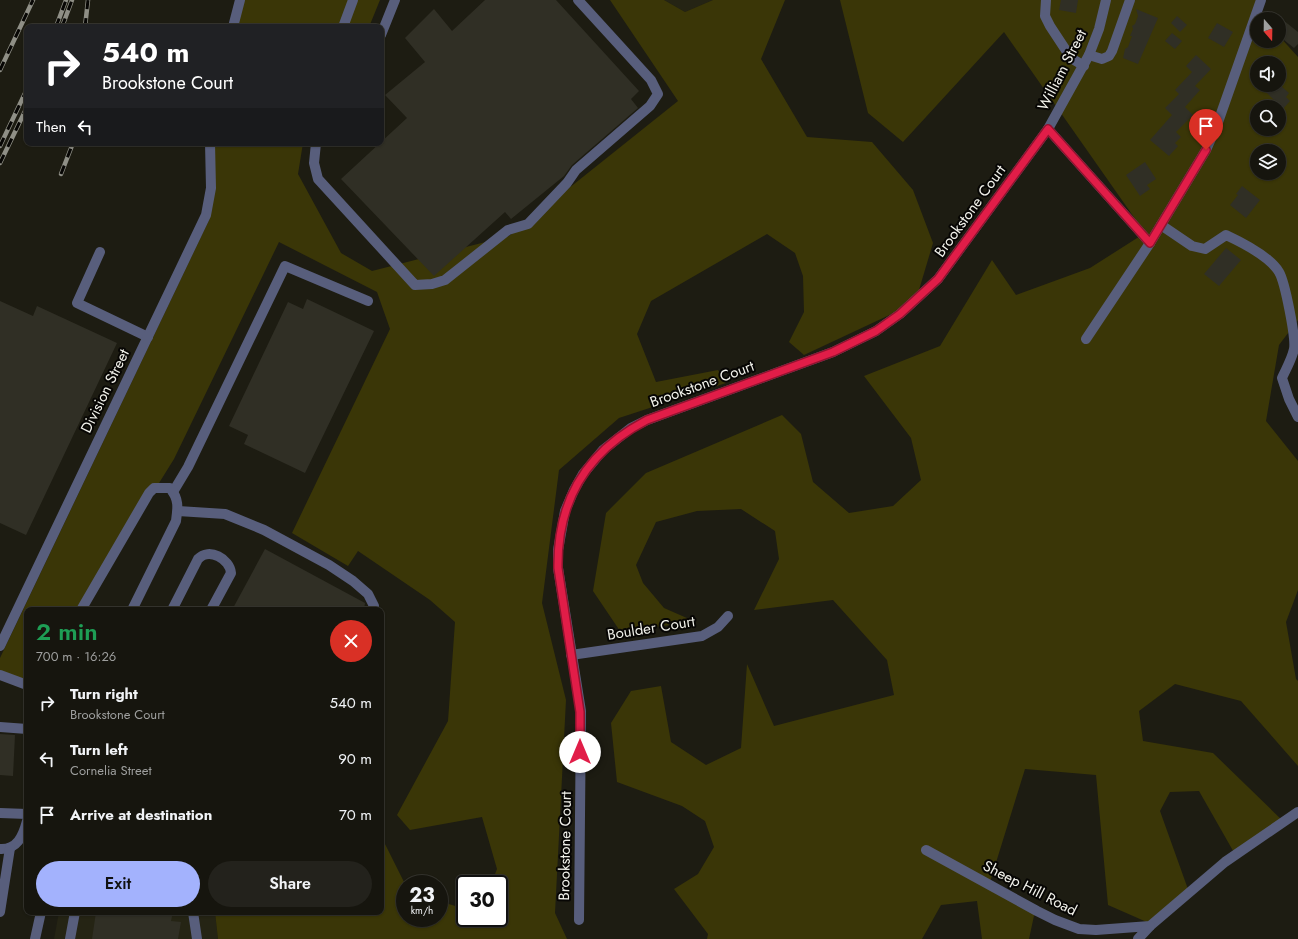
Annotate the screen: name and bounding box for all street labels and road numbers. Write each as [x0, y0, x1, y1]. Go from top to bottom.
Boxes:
street label: William Street [1032, 25, 1092, 115]
street label: Brookstone Court [929, 160, 1011, 262]
street label: Division Street [75, 345, 135, 437]
street label: Brookstone Court [647, 355, 757, 413]
street label: Boulder Court [605, 610, 697, 646]
street label: Brookstone Court [553, 791, 577, 901]
street label: Sheep Hill Road [979, 855, 1081, 921]

